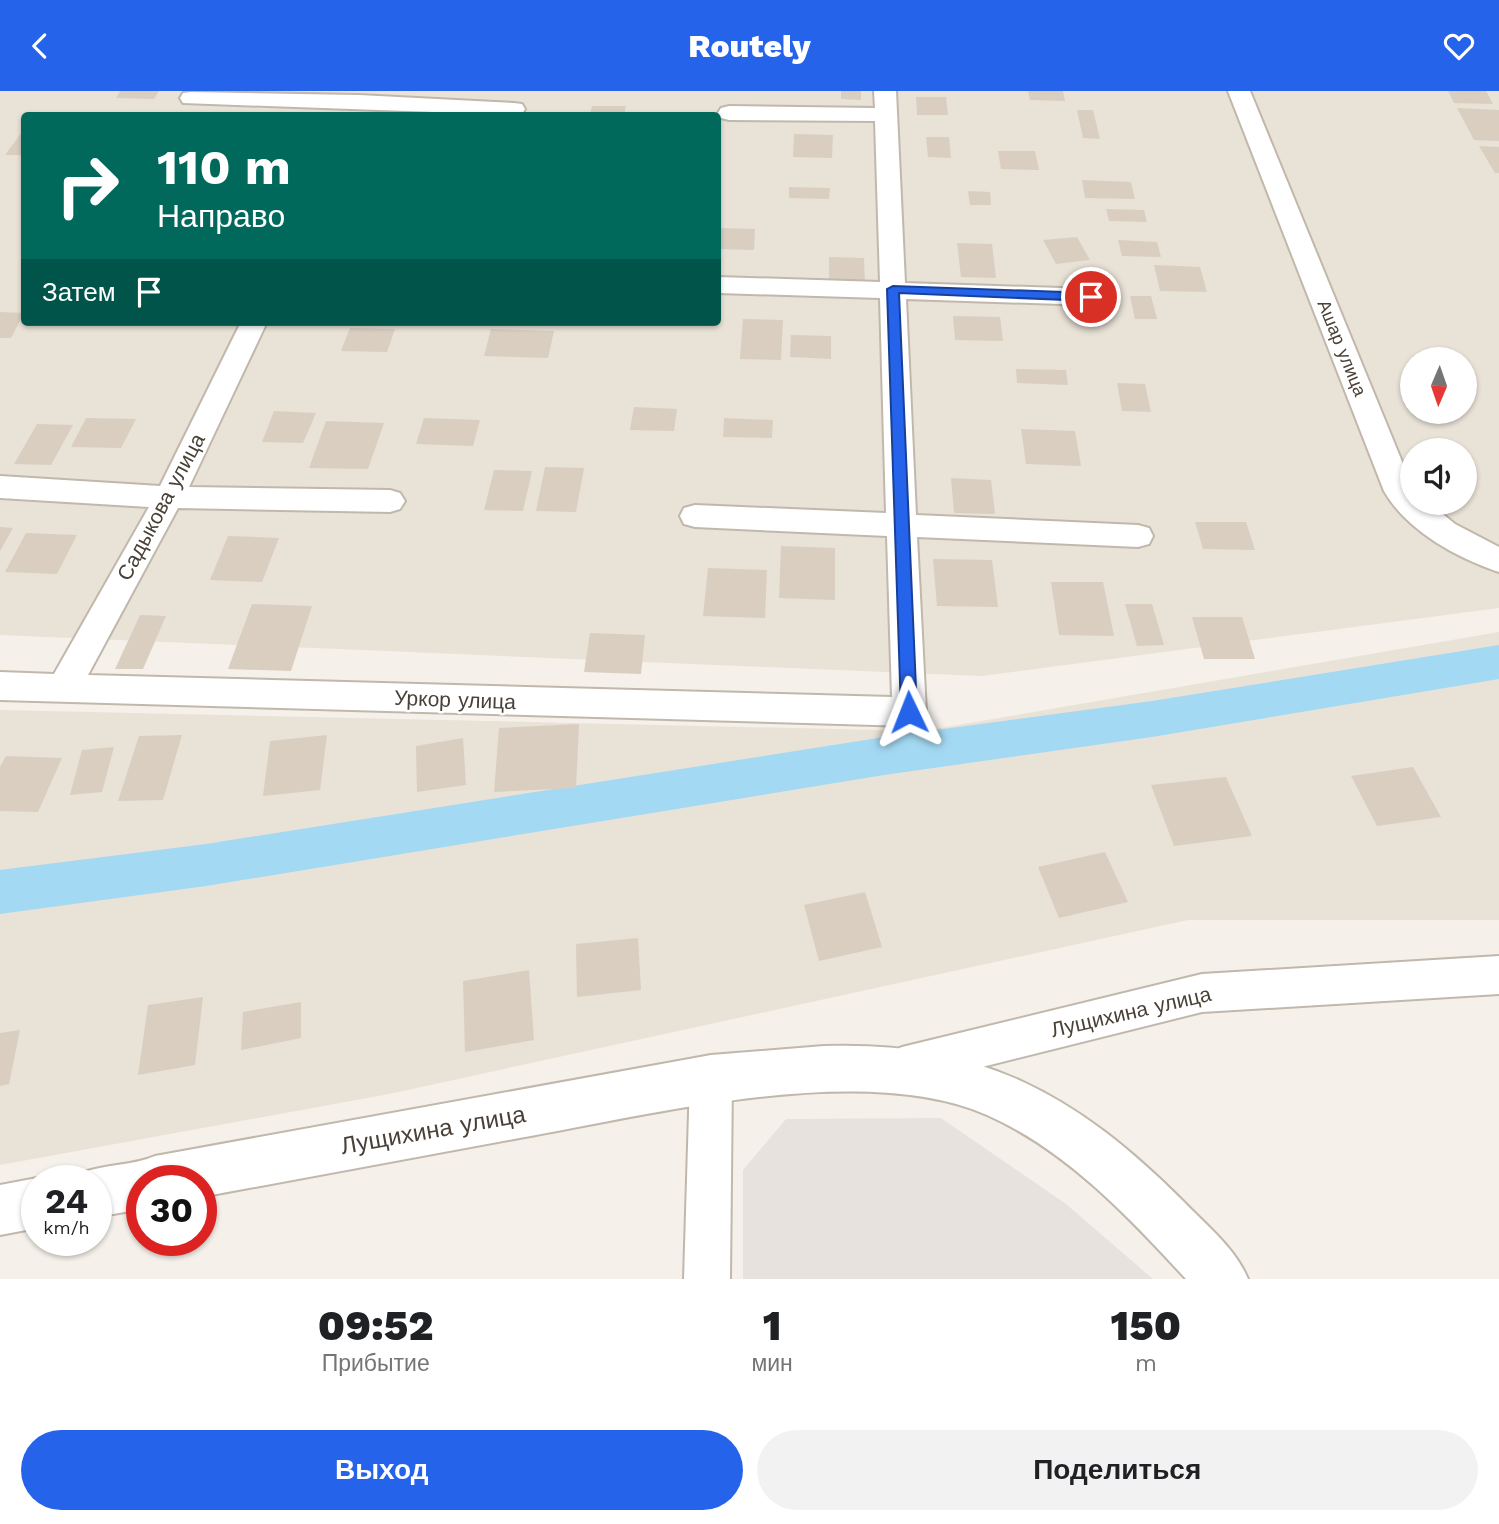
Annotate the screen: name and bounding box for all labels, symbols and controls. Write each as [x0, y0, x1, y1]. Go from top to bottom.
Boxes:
icon: back [21, 27, 59, 65]
text: Routely [688, 27, 811, 65]
icon: heart [1440, 27, 1478, 65]
text: 110 m [157, 138, 291, 196]
icon: right [42, 140, 133, 231]
text: Направо [157, 197, 285, 235]
pin [1061, 267, 1121, 327]
icon: arrive [130, 273, 168, 311]
text: Затем [42, 277, 116, 307]
icon: arrive [1072, 278, 1110, 316]
street label: Ашар улица [1314, 297, 1372, 400]
north arrow [1400, 347, 1477, 423]
map controls [1400, 347, 1477, 515]
street label: Садыкова улица [111, 429, 210, 585]
button: sound [1400, 438, 1477, 515]
position arrow [872, 675, 946, 749]
street label: Уркор улица [394, 685, 517, 714]
street label: Лущихина улица [1048, 981, 1214, 1042]
street label: Лущихина улица [338, 1100, 528, 1160]
speed limit sign: 30 [126, 1165, 217, 1256]
text: 24 [45, 1180, 88, 1222]
text: km/h [43, 1217, 90, 1238]
text: 09:52 [318, 1301, 434, 1350]
text: 1 [763, 1301, 781, 1350]
text: 150 [1111, 1301, 1181, 1350]
text: Прибытие [322, 1350, 430, 1377]
text: мин [751, 1350, 793, 1377]
text: m [1135, 1350, 1157, 1377]
button: Выход [21, 1430, 743, 1510]
button: Поделиться [757, 1430, 1478, 1510]

